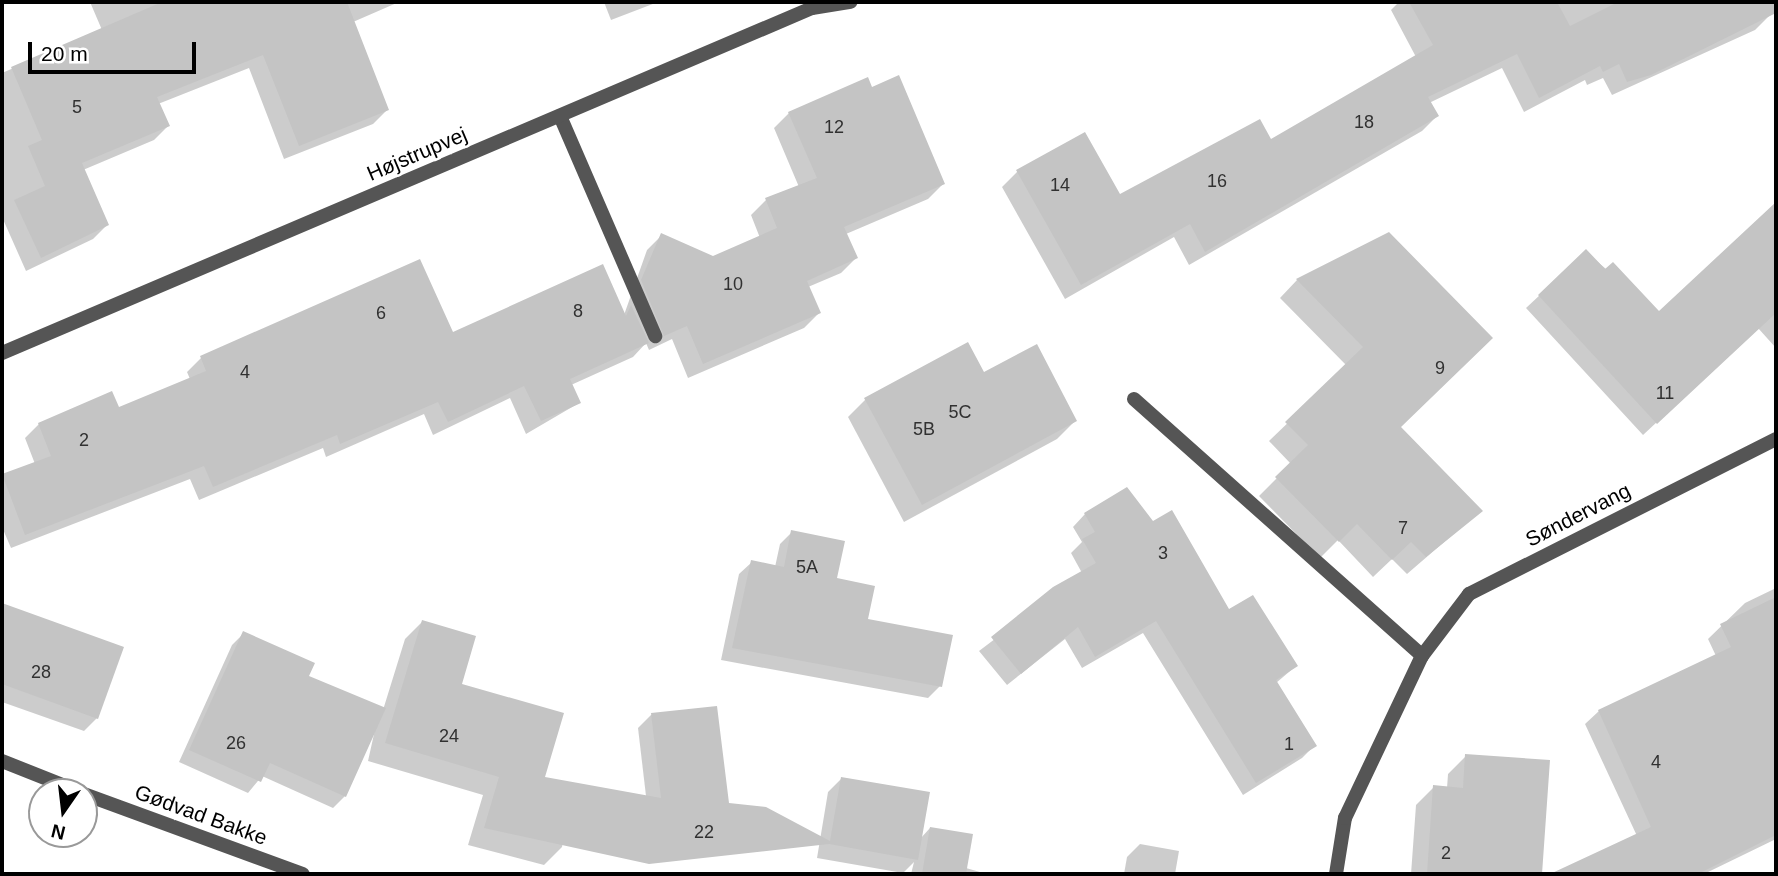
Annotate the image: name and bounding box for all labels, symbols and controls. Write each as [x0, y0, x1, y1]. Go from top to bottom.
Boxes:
scale bar [32, 28, 200, 72]
text: 20 m [41, 42, 88, 65]
house number: 5 [72, 96, 82, 118]
house number: 18 [1354, 111, 1374, 133]
house number: 12 [824, 116, 844, 138]
street label: Højstrupvej [363, 122, 471, 186]
house number: 16 [1207, 170, 1227, 192]
house number: 14 [1050, 174, 1070, 196]
house number: 10 [723, 273, 743, 295]
house number: 8 [573, 300, 583, 322]
house number: 6 [376, 302, 386, 324]
house number: 9 [1435, 357, 1445, 379]
house number: 4 [240, 361, 250, 383]
house number: 11 [1656, 382, 1674, 404]
house number: 5C [948, 401, 972, 423]
house number: 5B [913, 418, 935, 440]
house number: 2 [79, 429, 89, 451]
street label: Søndervang [1521, 478, 1635, 552]
house number: 7 [1398, 517, 1408, 539]
house number: 3 [1158, 542, 1168, 564]
house number: 5A [796, 556, 818, 578]
house number: 28 [31, 661, 51, 683]
house number: 24 [439, 725, 459, 747]
house number: 26 [226, 732, 246, 754]
house number: 1 [1284, 733, 1294, 755]
house number: 4 [1651, 751, 1661, 773]
north arrow [28, 778, 98, 848]
street label: Gødvad Bakke [131, 779, 271, 851]
text: N [49, 820, 67, 844]
house number: 22 [694, 821, 714, 843]
house number: 2 [1441, 842, 1451, 864]

